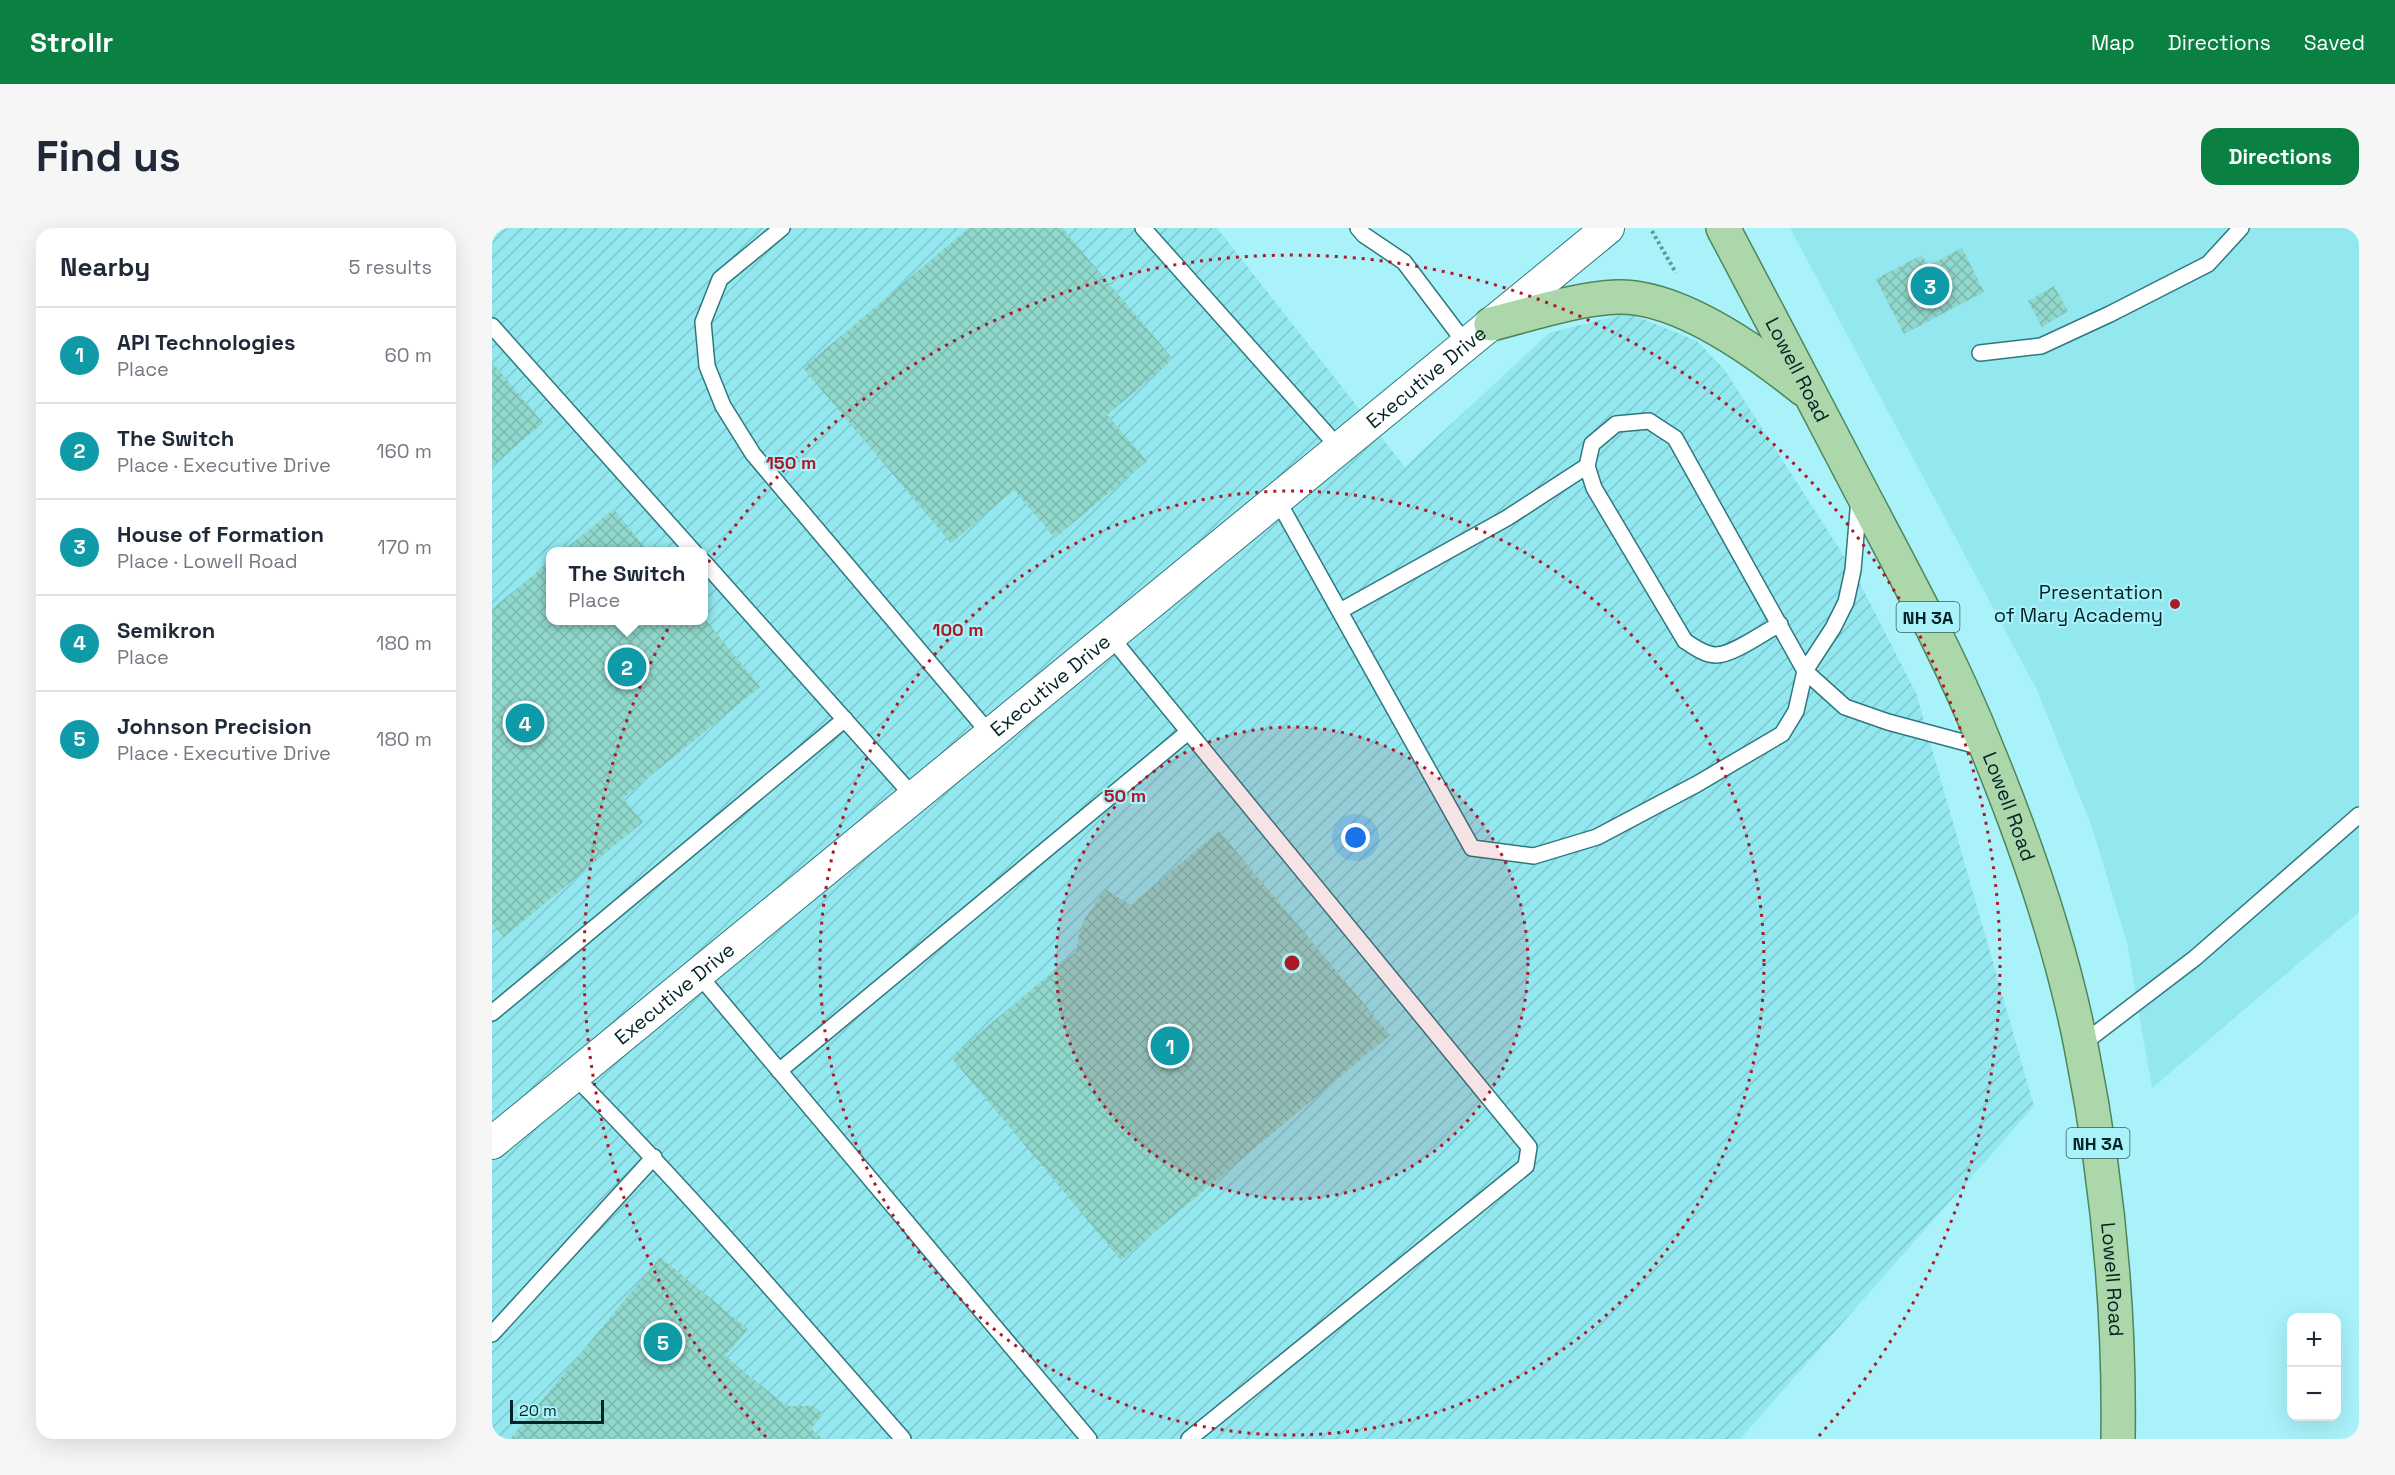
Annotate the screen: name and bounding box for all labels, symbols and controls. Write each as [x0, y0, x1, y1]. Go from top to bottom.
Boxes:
text: Strollr [30, 24, 113, 60]
text: Map [2091, 29, 2135, 56]
text: Directions [2168, 29, 2271, 56]
text: Saved [2304, 29, 2365, 56]
button: Directions [2201, 128, 2359, 185]
text: Find us [36, 130, 181, 183]
text: Nearby [60, 250, 150, 284]
text: 5 results [348, 254, 432, 280]
pin: 3 [1910, 264, 1950, 308]
street label: Lowell Road [1759, 313, 1835, 426]
street label: Executive Drive [1361, 320, 1492, 434]
text: API Technologies [117, 328, 295, 356]
text: 1 [75, 342, 84, 368]
text: 60 m [385, 342, 432, 368]
text: Place [117, 356, 169, 382]
text: The Switch [117, 424, 234, 452]
text: 2 [74, 438, 85, 464]
text: 160 m [376, 438, 432, 464]
text: 150 m [766, 451, 816, 474]
text: Place · Executive Drive [117, 452, 331, 478]
text: House of Formation [117, 520, 324, 548]
text: 3 [73, 534, 86, 560]
text: 170 m [377, 534, 432, 560]
popup [546, 547, 708, 625]
text: Place · Lowell Road [117, 548, 298, 574]
text: The Switch [568, 559, 686, 587]
place label: Presentation of Mary Academy [1994, 579, 2163, 628]
text: Place [568, 587, 620, 613]
marker: Presentation of Mary Academy [2168, 597, 2182, 611]
road number: NH 3A [1896, 602, 1960, 632]
text: Semikron [117, 616, 215, 644]
text: 100 m [932, 618, 984, 641]
street label: Executive Drive [985, 628, 1116, 742]
text: 4 [73, 630, 86, 656]
text: 180 m [376, 630, 432, 656]
text: Place [117, 644, 169, 670]
pin: 2 [608, 644, 646, 690]
pin: 4 [506, 700, 544, 746]
text: Johnson Precision [117, 712, 312, 740]
text: 5 [74, 726, 86, 752]
text: 180 m [376, 726, 432, 752]
text: Place · Executive Drive [117, 740, 331, 766]
street label: Lowell Road [1977, 748, 2042, 865]
text: 50 m [1104, 784, 1146, 807]
your location [1341, 823, 1370, 852]
street label: Executive Drive [609, 936, 740, 1050]
centre of rings [1282, 953, 1302, 973]
pin: 1 [1150, 1024, 1190, 1068]
road number: NH 3A [2066, 1128, 2130, 1158]
street label: Lowell Road [2095, 1221, 2130, 1337]
map controls [2287, 1313, 2341, 1421]
button: + [2287, 1313, 2341, 1367]
pin: 5 [644, 1320, 682, 1364]
button: − [2287, 1367, 2341, 1421]
scale bar [510, 1397, 604, 1424]
text: 20 m [519, 1400, 557, 1421]

